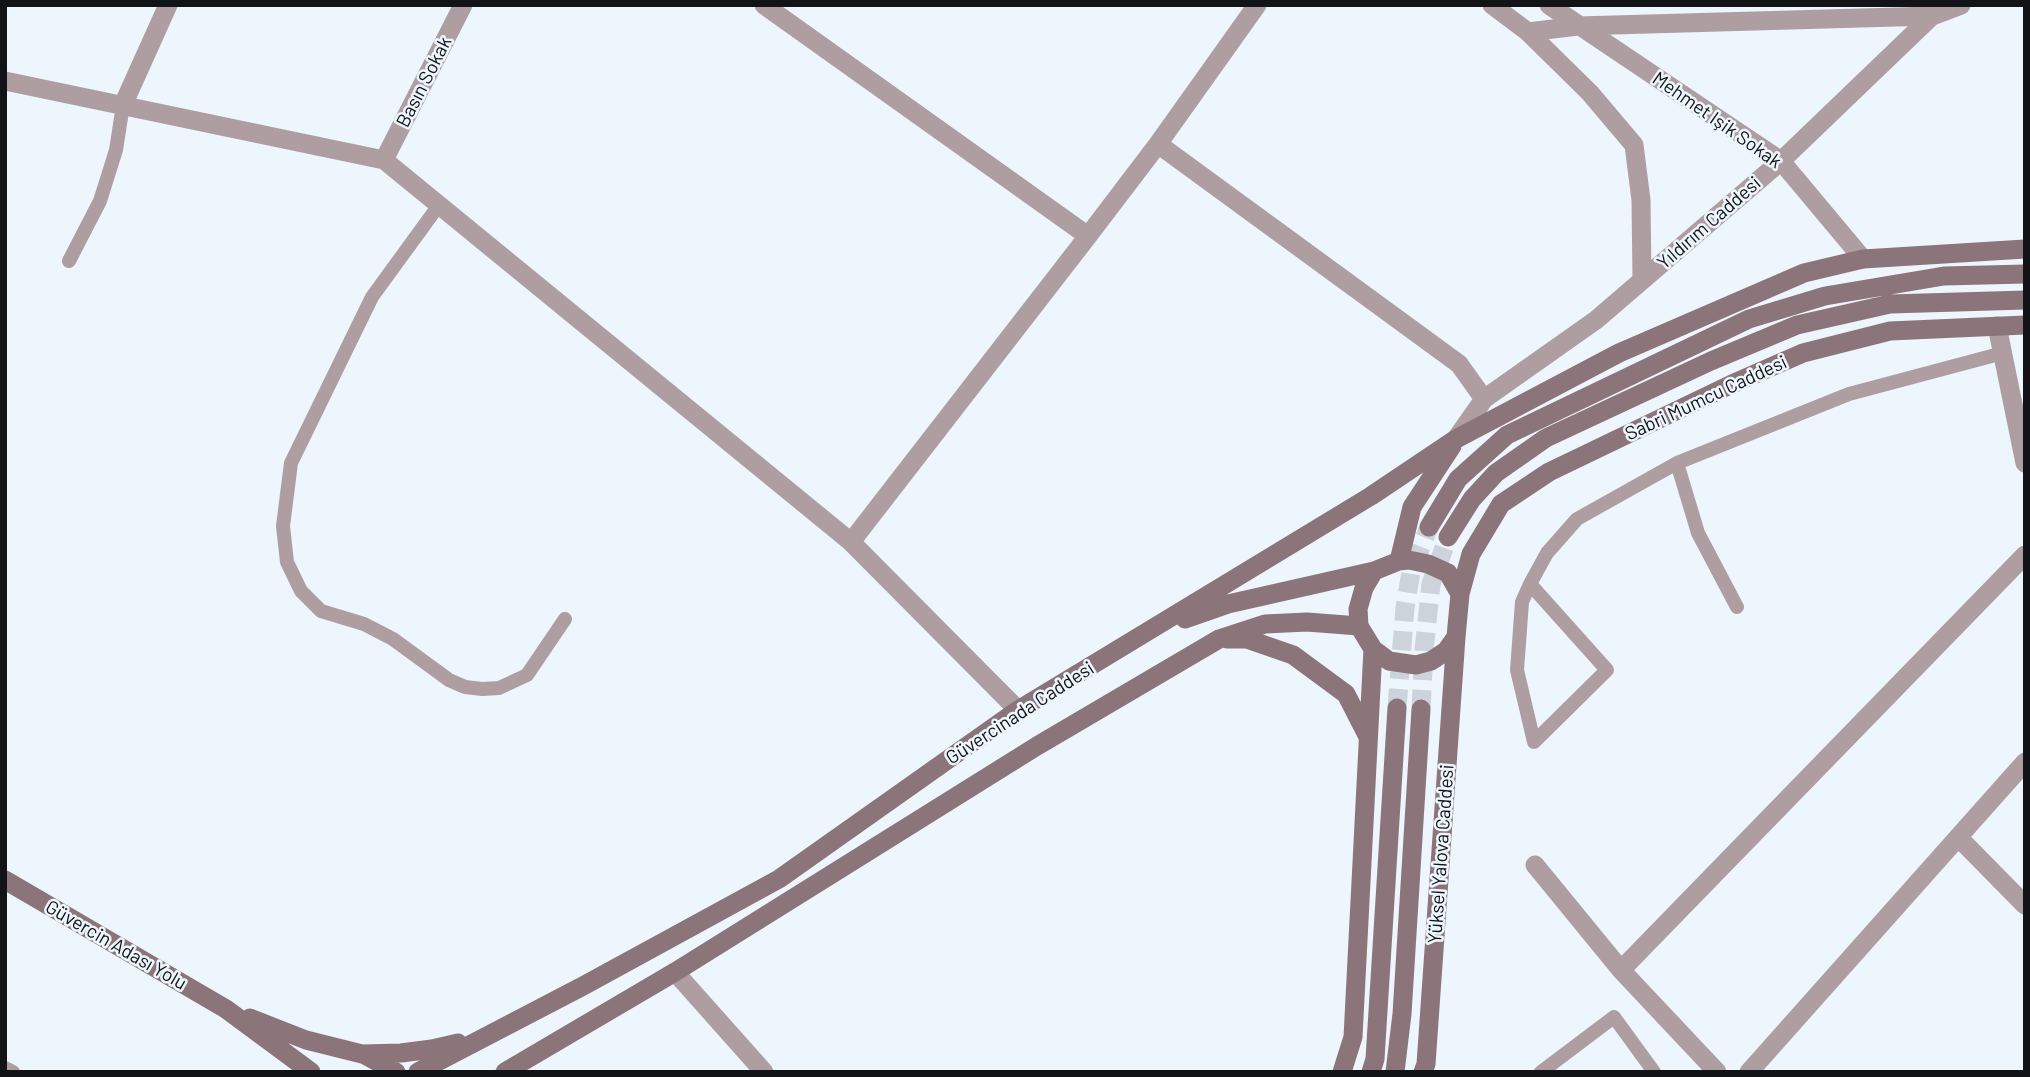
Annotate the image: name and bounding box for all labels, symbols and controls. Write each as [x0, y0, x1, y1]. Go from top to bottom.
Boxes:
street label: Basın Sokak [391, 33, 457, 131]
street label: Mehmet Işik Sokak [1648, 67, 1786, 173]
street label: Yıldırım Caddesi [1653, 172, 1765, 274]
street label: Sabri Mumcu Caddesi [1622, 351, 1790, 445]
street label: Güvercinada Caddesi [942, 657, 1098, 769]
street label: Yüksel Yalova Caddesi [1423, 764, 1459, 944]
street label: Güvercin Adası Yolu [41, 895, 191, 995]

